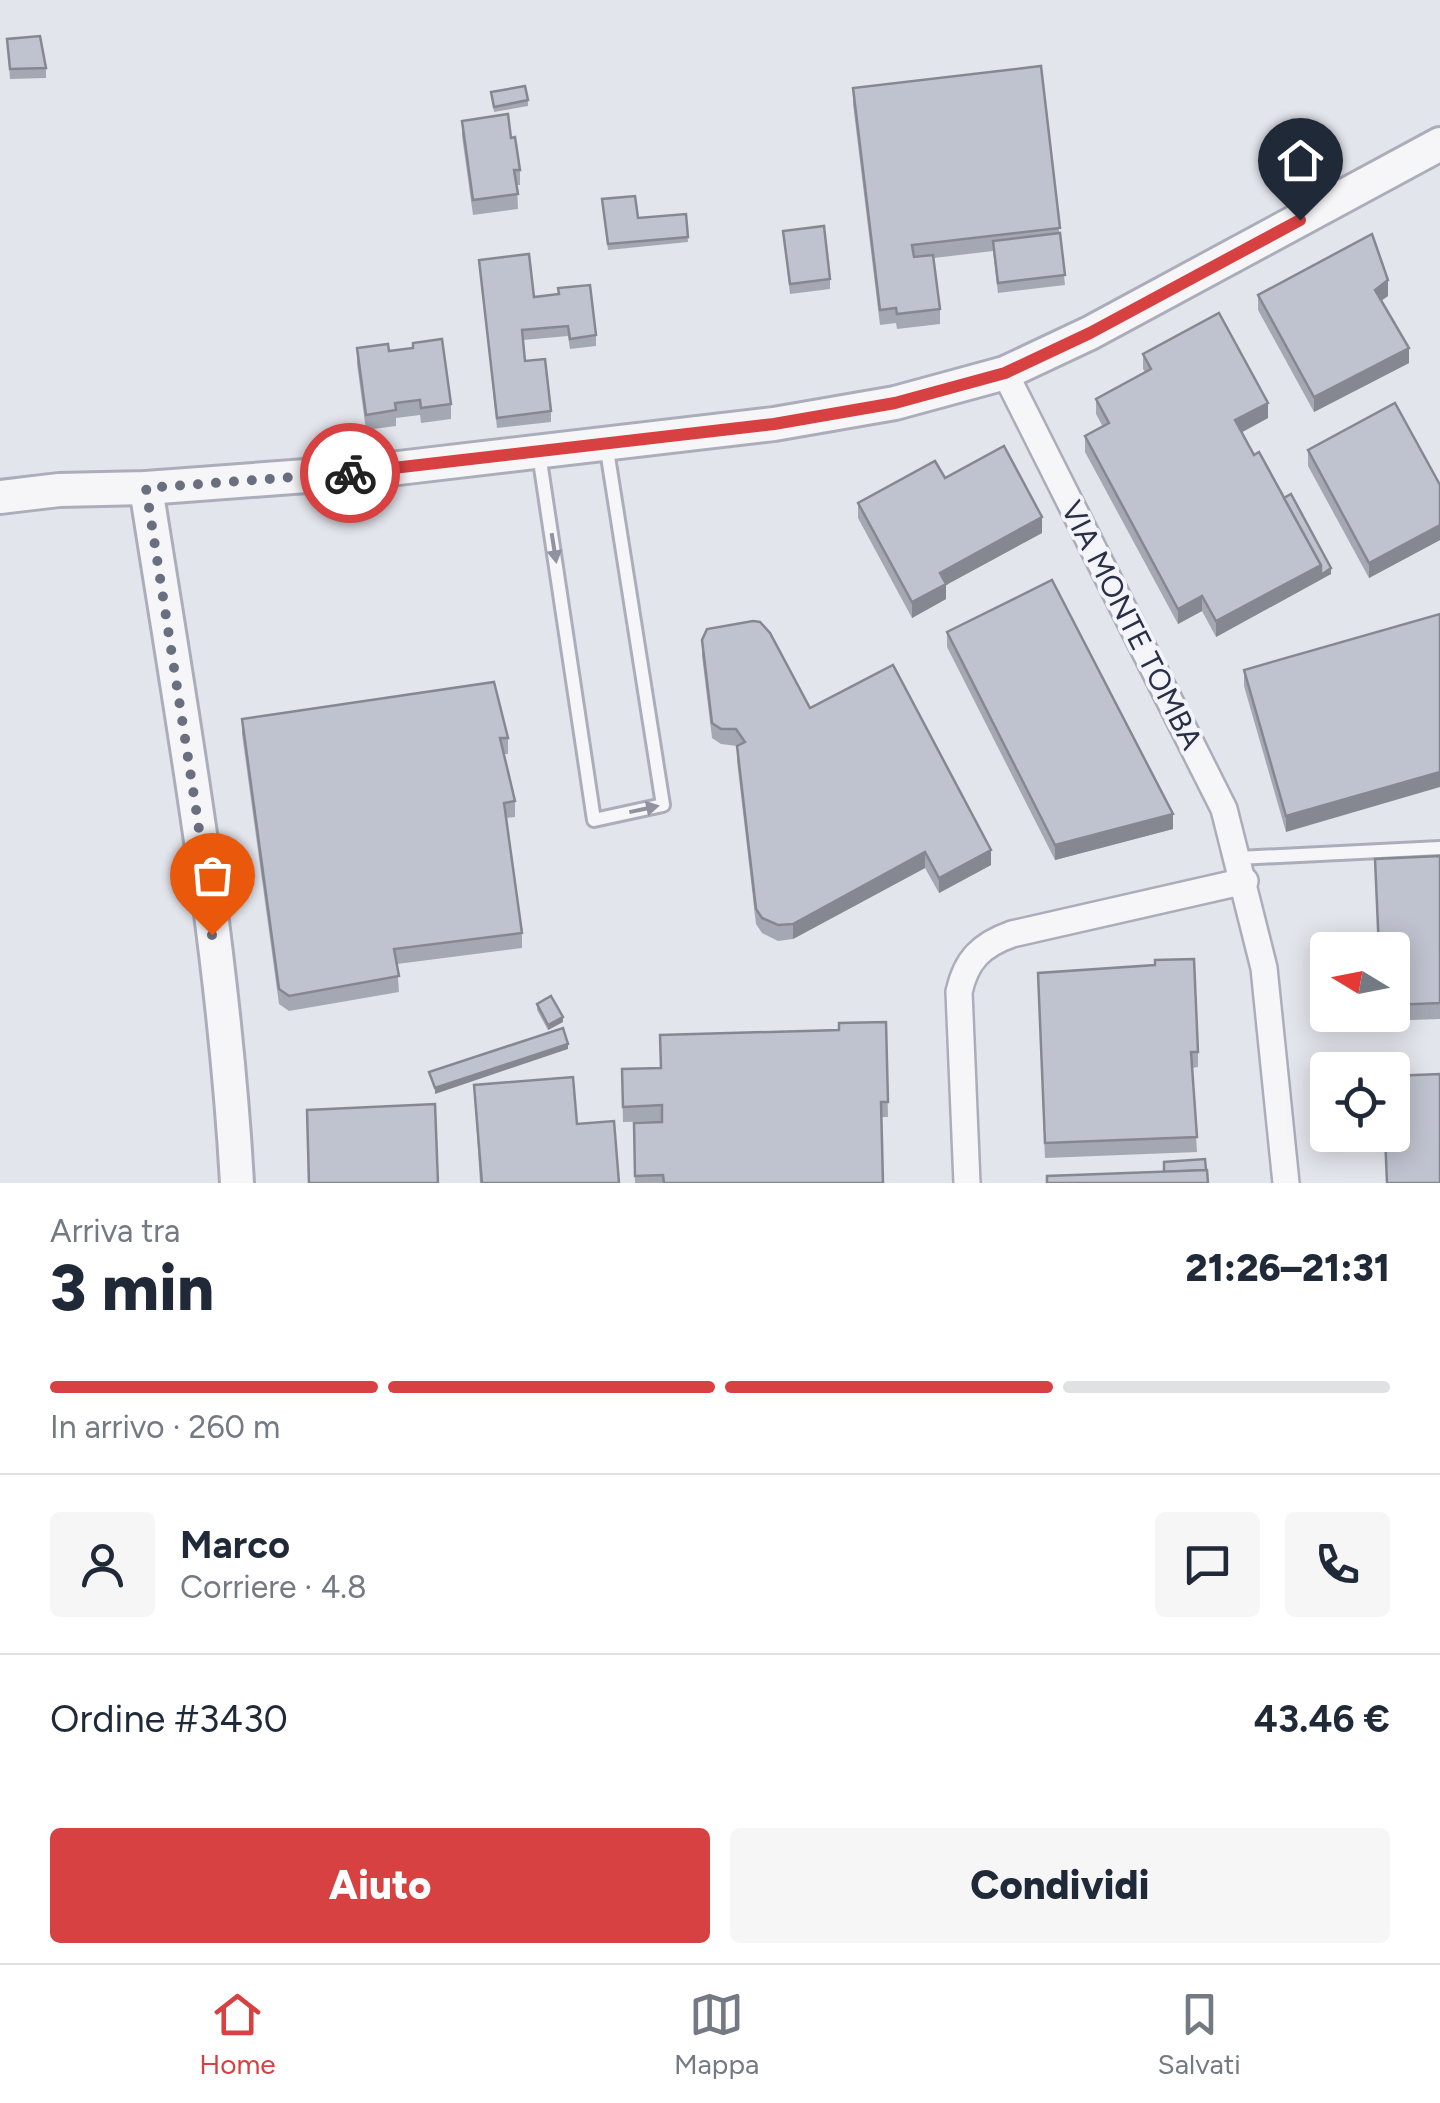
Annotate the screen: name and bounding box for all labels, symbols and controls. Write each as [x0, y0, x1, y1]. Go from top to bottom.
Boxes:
pin [1258, 118, 1343, 221]
icon: home [1273, 133, 1328, 188]
courier [300, 423, 400, 523]
icon: bike [323, 446, 378, 501]
street label: VIA MONTE TOMBA [1053, 494, 1211, 756]
one-way arrow [546, 533, 562, 564]
one-way arrow [629, 801, 660, 817]
pin [170, 833, 255, 936]
icon: bag [185, 848, 240, 903]
north arrow [1310, 932, 1410, 1032]
map controls [1310, 932, 1410, 1152]
button: locate [1310, 1052, 1410, 1152]
text: Arriva tra [50, 1212, 180, 1250]
text: 21:26–21:31 [1185, 1245, 1390, 1291]
text: 3 min [50, 1248, 214, 1326]
text: In arrivo · 260 m [50, 1408, 280, 1446]
button: person [50, 1512, 155, 1617]
button: chat [1155, 1512, 1260, 1617]
button: phone [1285, 1512, 1390, 1617]
text: Marco [180, 1522, 290, 1568]
text: Corriere · 4.8 [180, 1568, 367, 1606]
text: Ordine #3430 [50, 1696, 288, 1742]
text: 43.46 € [1254, 1696, 1390, 1742]
button: Aiuto [50, 1828, 710, 1943]
button: Condividi [730, 1828, 1390, 1943]
tab: Home [199, 1987, 276, 2081]
tab: Mappa [674, 1987, 759, 2081]
tab: Salvati [1158, 1987, 1241, 2081]

